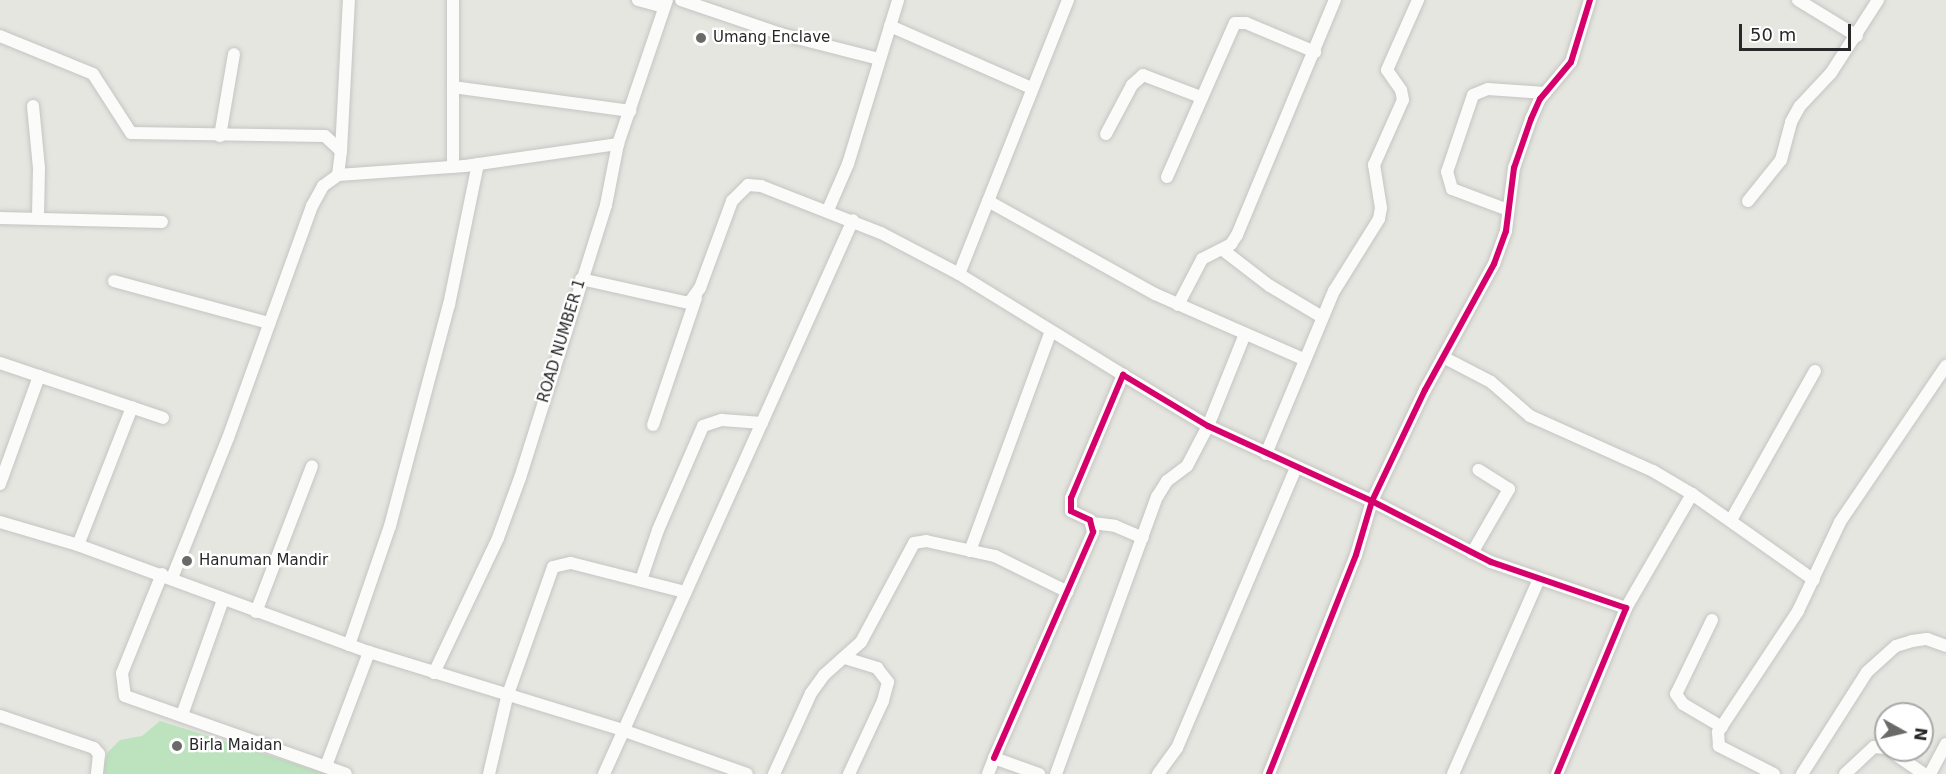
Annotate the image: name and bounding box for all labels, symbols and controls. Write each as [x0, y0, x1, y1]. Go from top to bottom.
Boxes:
scale bar [1742, 12, 1854, 50]
text: 50 m [1750, 24, 1796, 45]
place label: Umang Enclave [713, 29, 830, 47]
marker: Umang Enclave [694, 31, 708, 45]
street label: ROAD NUMBER 1 [535, 277, 589, 405]
place label: Hanuman Mandir [199, 552, 328, 570]
marker: Hanuman Mandir [180, 554, 194, 568]
north arrow [1874, 702, 1934, 762]
text: N [1910, 726, 1931, 742]
place label: Birla Maidan [189, 737, 282, 755]
marker: Birla Maidan [170, 739, 184, 753]

